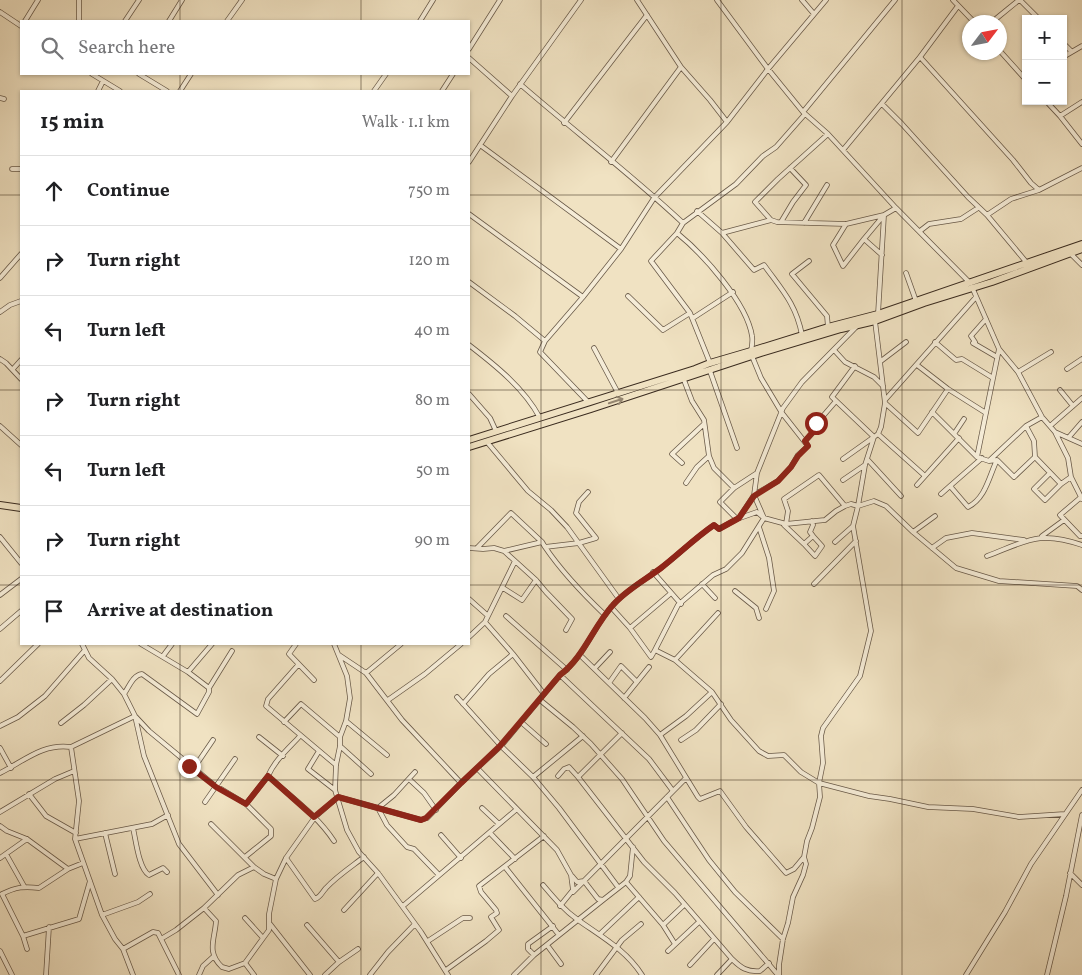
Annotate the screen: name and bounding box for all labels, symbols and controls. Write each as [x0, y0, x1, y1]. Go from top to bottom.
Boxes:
north arrow [962, 15, 1007, 60]
map controls [1022, 15, 1067, 105]
button: + [1022, 15, 1067, 60]
search box [20, 20, 470, 75]
icon: search [38, 34, 66, 62]
text: Search here [78, 35, 175, 61]
button: − [1022, 60, 1067, 105]
text: 15 min [40, 108, 104, 137]
text: Walk · 1.1 km [362, 112, 450, 134]
icon: ahead [40, 177, 68, 205]
text: Continue [87, 178, 170, 204]
text: 750 m [408, 180, 450, 202]
icon: right [40, 247, 68, 275]
text: Turn right [87, 248, 180, 274]
text: 120 m [408, 250, 450, 272]
icon: left [40, 317, 68, 345]
text: Turn left [87, 318, 166, 344]
text: 40 m [414, 320, 450, 342]
icon: right [40, 387, 68, 415]
text: Turn right [87, 388, 180, 414]
text: 80 m [415, 390, 450, 412]
one-way arrow [607, 396, 623, 406]
route start [805, 412, 828, 435]
icon: left [40, 457, 68, 485]
text: Turn left [87, 458, 166, 484]
text: 50 m [416, 460, 450, 482]
icon: right [40, 527, 68, 555]
text: Turn right [87, 528, 180, 554]
text: 90 m [414, 530, 450, 552]
icon: arrive [40, 597, 68, 625]
text: Arrive at destination [87, 598, 273, 624]
route end [178, 755, 201, 778]

